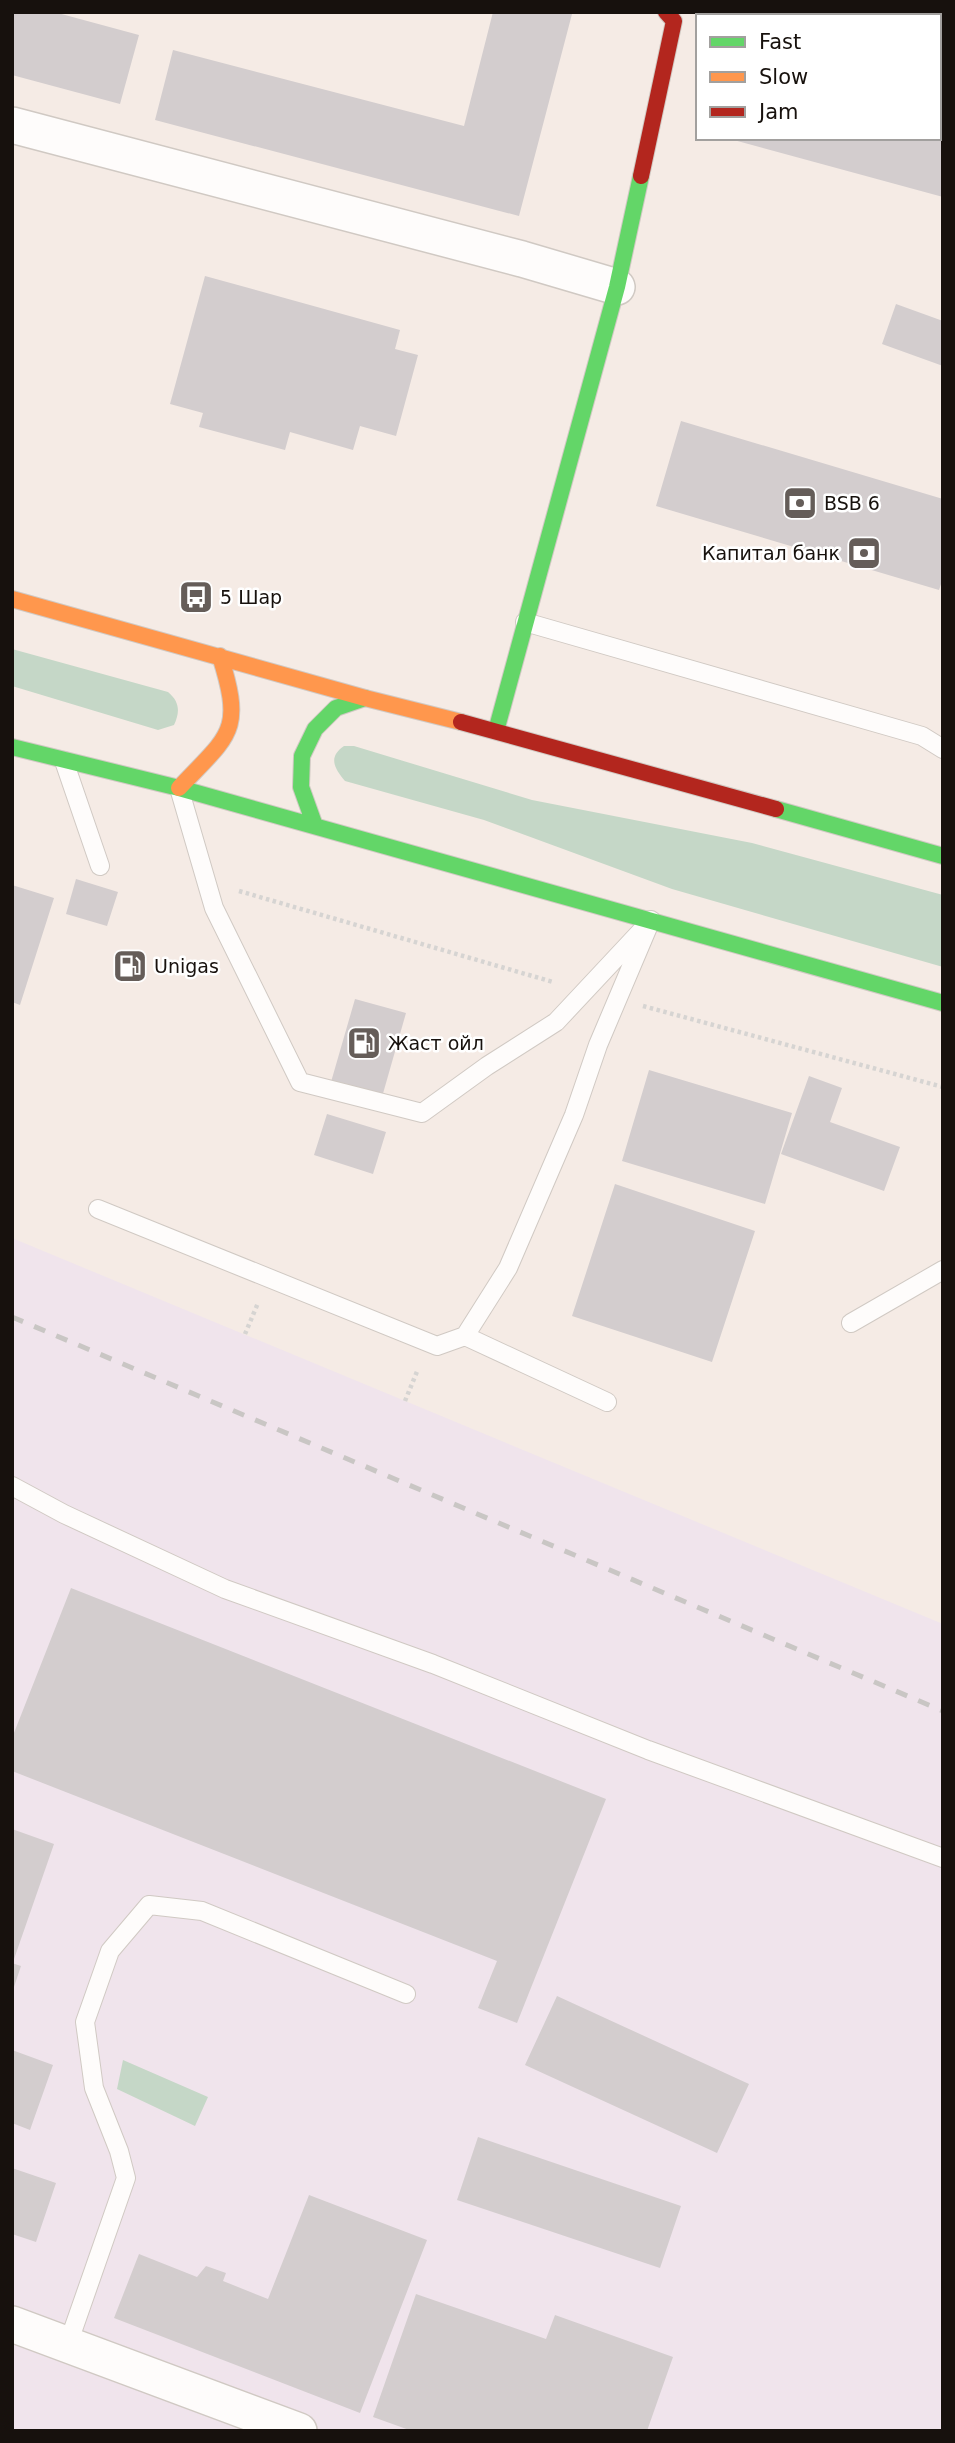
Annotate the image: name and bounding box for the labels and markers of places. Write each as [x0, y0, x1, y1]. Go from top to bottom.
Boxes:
bank icon: BSB 6 [781, 484, 819, 522]
place label: BSB 6 [824, 492, 880, 514]
bank icon: Капитал банк [845, 534, 883, 572]
place label: Капитал банк [702, 542, 840, 564]
bus stop icon: 5 Шар [177, 578, 215, 616]
place label: 5 Шар [220, 586, 282, 608]
fuel station icon: Unigas [111, 947, 149, 985]
place label: Unigas [154, 955, 219, 977]
fuel station icon: Жаст ойл [345, 1024, 383, 1062]
place label: Жаст ойл [388, 1032, 484, 1054]

